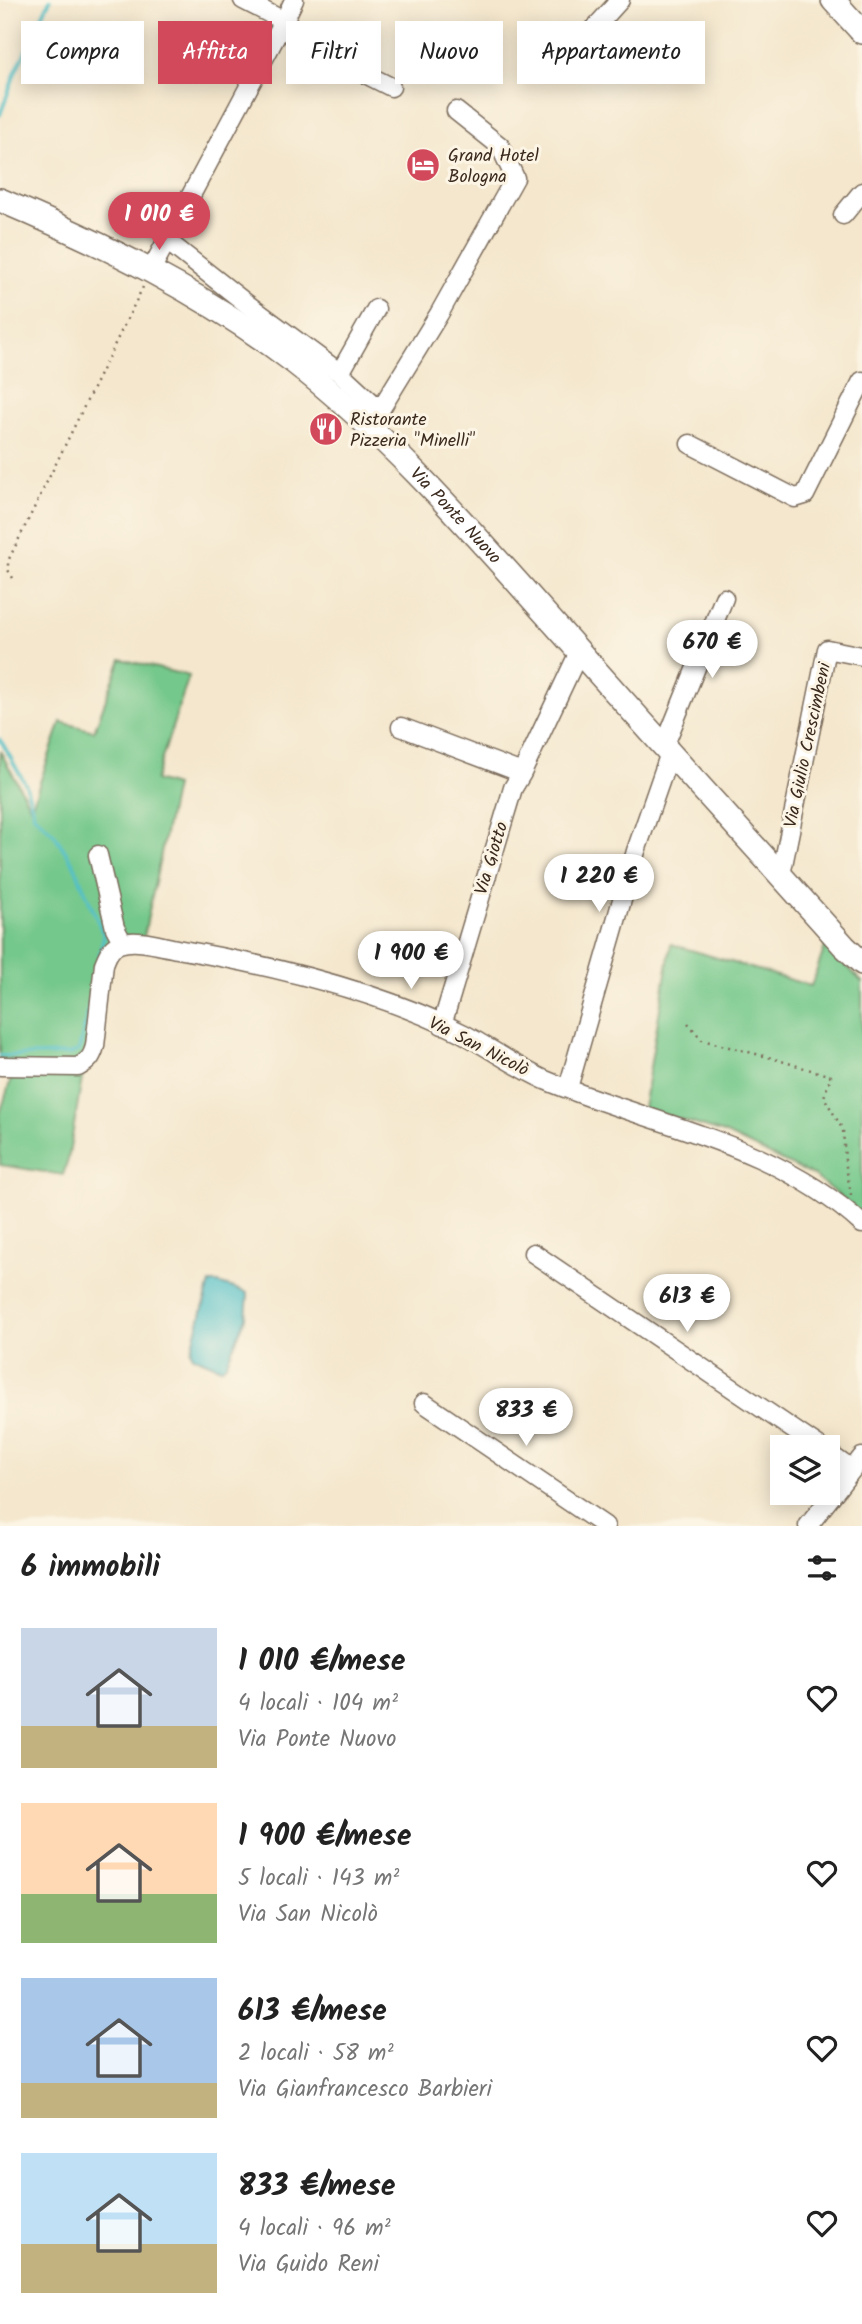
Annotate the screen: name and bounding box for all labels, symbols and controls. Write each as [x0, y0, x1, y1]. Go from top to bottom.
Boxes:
chip: Compra [21, 21, 144, 84]
chip: Affitta [158, 21, 272, 84]
chip: Filtri [286, 21, 381, 84]
chip: Nuovo [395, 21, 503, 84]
chip: Appartamento [517, 21, 705, 84]
place label: Grand Hotel Bologna [448, 142, 539, 192]
hotel icon: Grand Hotel Bologna [404, 146, 442, 184]
pin: 1 010 € [94, 192, 224, 252]
text: 1 010 € [124, 197, 194, 233]
place label: Ristorante Pizzeria "Minelli" [350, 406, 475, 456]
restaurant icon: Ristorante Pizzeria "Minelli" [307, 410, 345, 448]
street label: Via Ponte Nuovo [402, 461, 508, 572]
pin: 670 € [663, 620, 761, 680]
text: 670 € [683, 625, 741, 661]
street label: Via Giulio Crescimbeni [777, 659, 840, 831]
street label: Via Giotto [468, 818, 517, 899]
pin: 1 220 € [534, 855, 664, 914]
text: 1 220 € [560, 859, 638, 895]
pin: 1 900 € [346, 932, 476, 991]
text: 1 900 € [374, 936, 448, 972]
street label: Via San Nicolò [423, 1010, 534, 1085]
pin: 613 € [638, 1274, 736, 1334]
text: 613 € [659, 1279, 715, 1315]
pin: 833 € [477, 1388, 575, 1448]
text: 833 € [495, 1393, 557, 1429]
map controls [770, 1435, 840, 1505]
button: layers [770, 1435, 840, 1505]
text: 6 immobili [21, 1544, 160, 1592]
icon: filters [803, 1549, 841, 1587]
text: 1 010 €/mese [238, 1638, 405, 1686]
icon: home [77, 1656, 161, 1740]
icon: heart [803, 1679, 841, 1717]
text: 4 locali · 104 m² [238, 1686, 398, 1722]
text: Via Ponte Nuovo [238, 1722, 397, 1758]
text: 1 900 €/mese [238, 1813, 411, 1861]
icon: home [77, 1831, 161, 1915]
icon: heart [803, 1854, 841, 1892]
text: 5 locali · 143 m² [238, 1861, 399, 1897]
text: Via San Nicolò [238, 1897, 378, 1933]
text: 613 €/mese [238, 1988, 387, 2036]
icon: home [77, 2006, 161, 2090]
icon: heart [803, 2029, 841, 2067]
text: 2 locali · 58 m² [238, 2036, 393, 2072]
text: Via Gianfrancesco Barbieri [238, 2072, 492, 2108]
text: 833 €/mese [238, 2163, 395, 2211]
icon: home [77, 2181, 161, 2265]
icon: heart [803, 2204, 841, 2242]
text: 4 locali · 96 m² [238, 2211, 391, 2247]
text: Via Guido Reni [238, 2247, 379, 2283]

